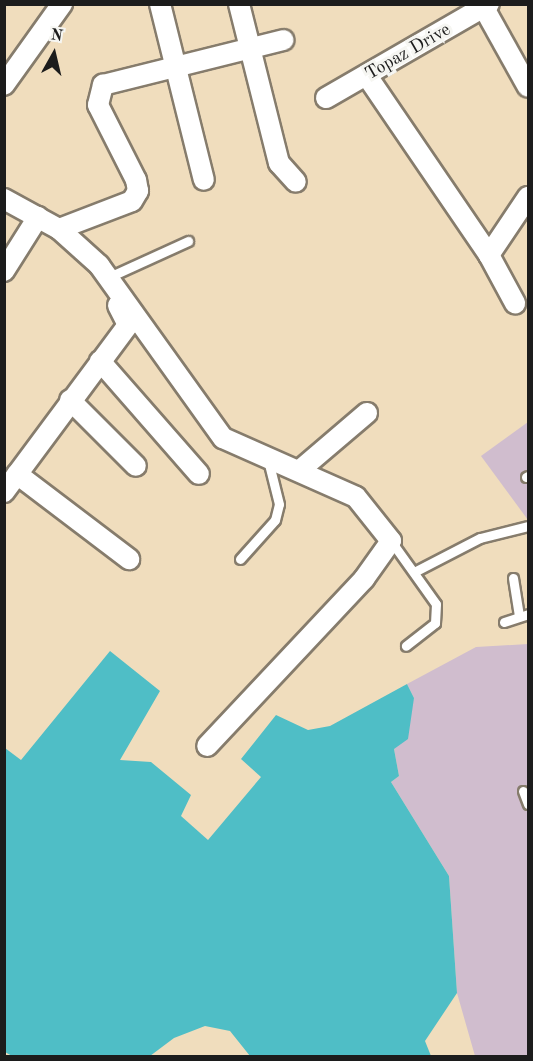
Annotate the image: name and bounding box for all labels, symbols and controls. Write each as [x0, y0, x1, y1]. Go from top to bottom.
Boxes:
street label: Topaz Drive [361, 19, 455, 85]
north arrow [24, 24, 84, 84]
text: N [49, 27, 64, 45]

